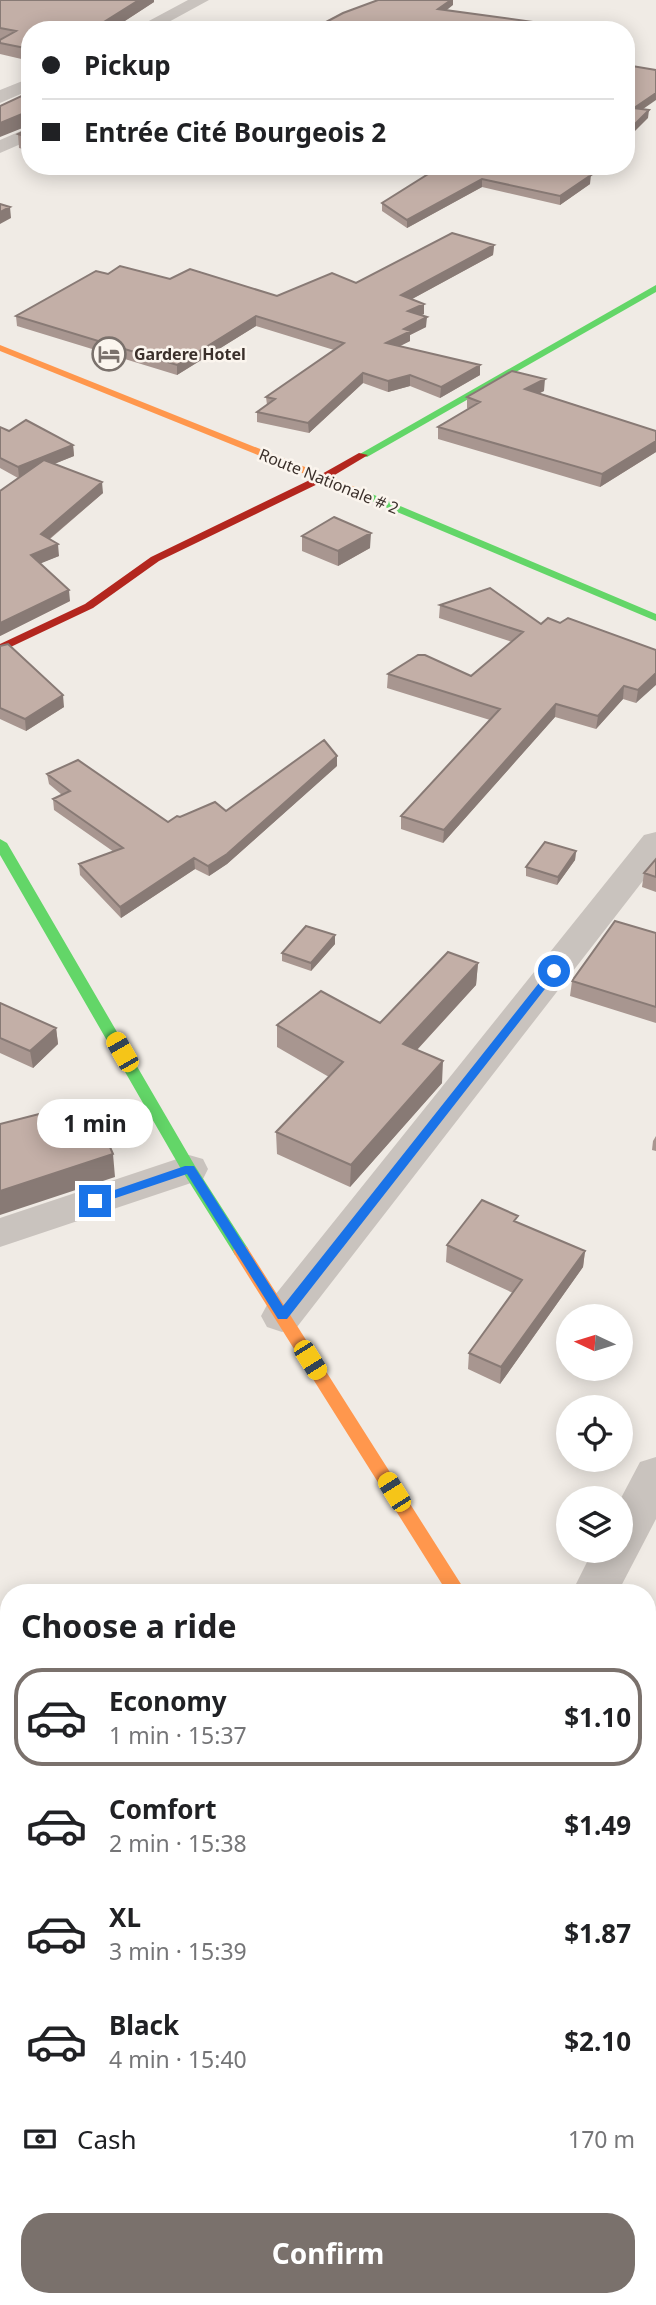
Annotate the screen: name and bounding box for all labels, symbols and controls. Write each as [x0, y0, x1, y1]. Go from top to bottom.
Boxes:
text: Pickup [84, 47, 171, 83]
text: Entrée Cité Bourgeois 2 [84, 114, 386, 150]
hotel icon: Gardere Hotel [90, 335, 128, 373]
place label: Gardere Hotel [134, 343, 246, 365]
street label: Route Nationale # 2 [256, 443, 402, 519]
route start [538, 955, 570, 987]
car [103, 1029, 142, 1075]
callout: 1 min [37, 1100, 153, 1148]
text: 1 min [63, 1107, 127, 1139]
route end [79, 1185, 111, 1217]
north arrow [556, 1304, 634, 1381]
map controls [556, 1304, 633, 1563]
car [290, 1337, 331, 1383]
button: locate [556, 1395, 633, 1472]
car [374, 1469, 415, 1515]
button: layers [556, 1486, 633, 1563]
text: Choose a ride [21, 1604, 237, 1647]
text: Economy [109, 1683, 227, 1719]
icon: car [25, 1686, 88, 1749]
text: $1.10 [564, 1699, 631, 1735]
text: 1 min · 15:37 [109, 1719, 247, 1751]
text: Comfort [109, 1791, 217, 1827]
icon: car [25, 1794, 88, 1857]
text: $1.49 [564, 1807, 631, 1843]
text: 2 min · 15:38 [109, 1827, 247, 1859]
text: XL [109, 1899, 141, 1935]
icon: car [25, 1902, 88, 1965]
text: $1.87 [564, 1915, 631, 1951]
text: 3 min · 15:39 [109, 1935, 247, 1967]
text: Black [109, 2007, 179, 2043]
icon: car [25, 2010, 88, 2073]
text: $2.10 [564, 2023, 631, 2059]
text: 4 min · 15:40 [109, 2043, 247, 2075]
icon: cash [21, 2120, 59, 2158]
text: Cash [77, 2121, 137, 2157]
text: 170 m [568, 2123, 635, 2155]
button: Confirm [21, 2213, 635, 2293]

